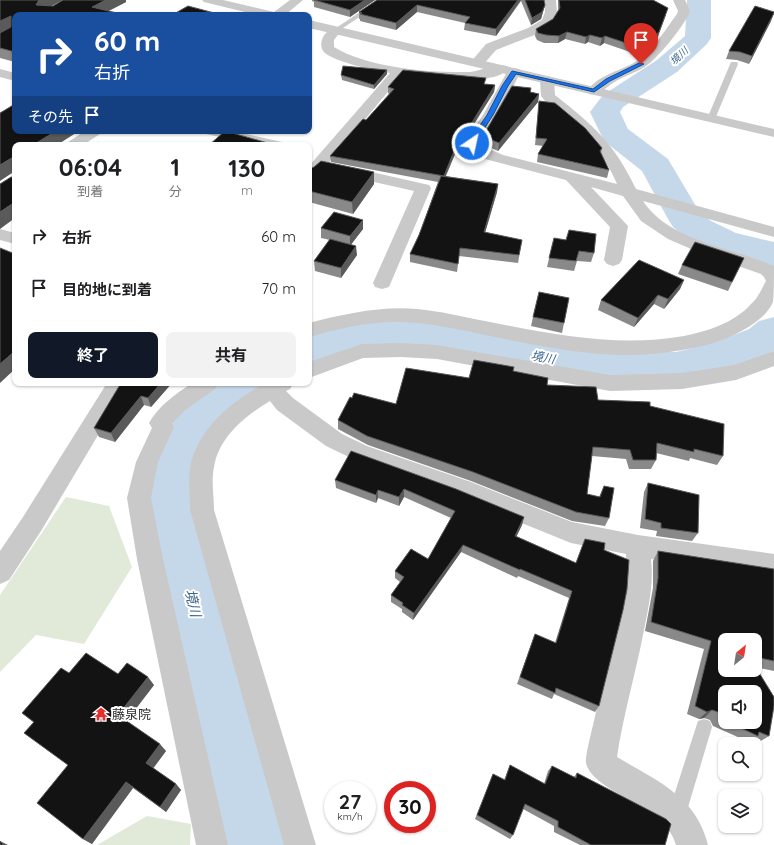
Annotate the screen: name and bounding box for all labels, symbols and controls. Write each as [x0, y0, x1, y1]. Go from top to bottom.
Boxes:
text: 60 m [94, 23, 160, 58]
pin [624, 23, 658, 64]
icon: right [28, 28, 80, 80]
icon: arrive [630, 29, 652, 51]
water label: 境川 [667, 44, 691, 68]
text: 右折 [94, 61, 130, 84]
icon: arrive [81, 104, 103, 126]
text: その先 [28, 107, 73, 126]
position arrow [451, 122, 493, 164]
text: 06:04 [59, 152, 122, 182]
text: 1 [171, 152, 180, 182]
text: 130 [228, 153, 265, 183]
text: m [241, 182, 253, 198]
text: 到着 [77, 183, 103, 199]
text: 分 [169, 183, 182, 199]
icon: right [28, 225, 50, 247]
text: 60 m [261, 227, 296, 246]
text: 右折 [62, 228, 92, 247]
icon: arrive [28, 277, 50, 299]
text: 70 m [262, 279, 296, 298]
text: 目的地に到着 [62, 280, 152, 299]
button: 終了 [28, 332, 158, 378]
button: 共有 [166, 332, 296, 378]
water label: 境川 [530, 348, 558, 367]
water label: 境川 [181, 587, 205, 621]
north arrow [718, 633, 762, 677]
map controls [718, 633, 762, 833]
button: sound [718, 685, 762, 729]
temple icon: 藤泉院 [93, 706, 109, 722]
place label: 藤泉院 [112, 706, 151, 722]
button: search [718, 737, 762, 781]
speed limit sign: 30 [384, 781, 436, 833]
text: 27 [339, 789, 361, 814]
button: layers [718, 789, 762, 833]
text: km/h [337, 810, 363, 823]

